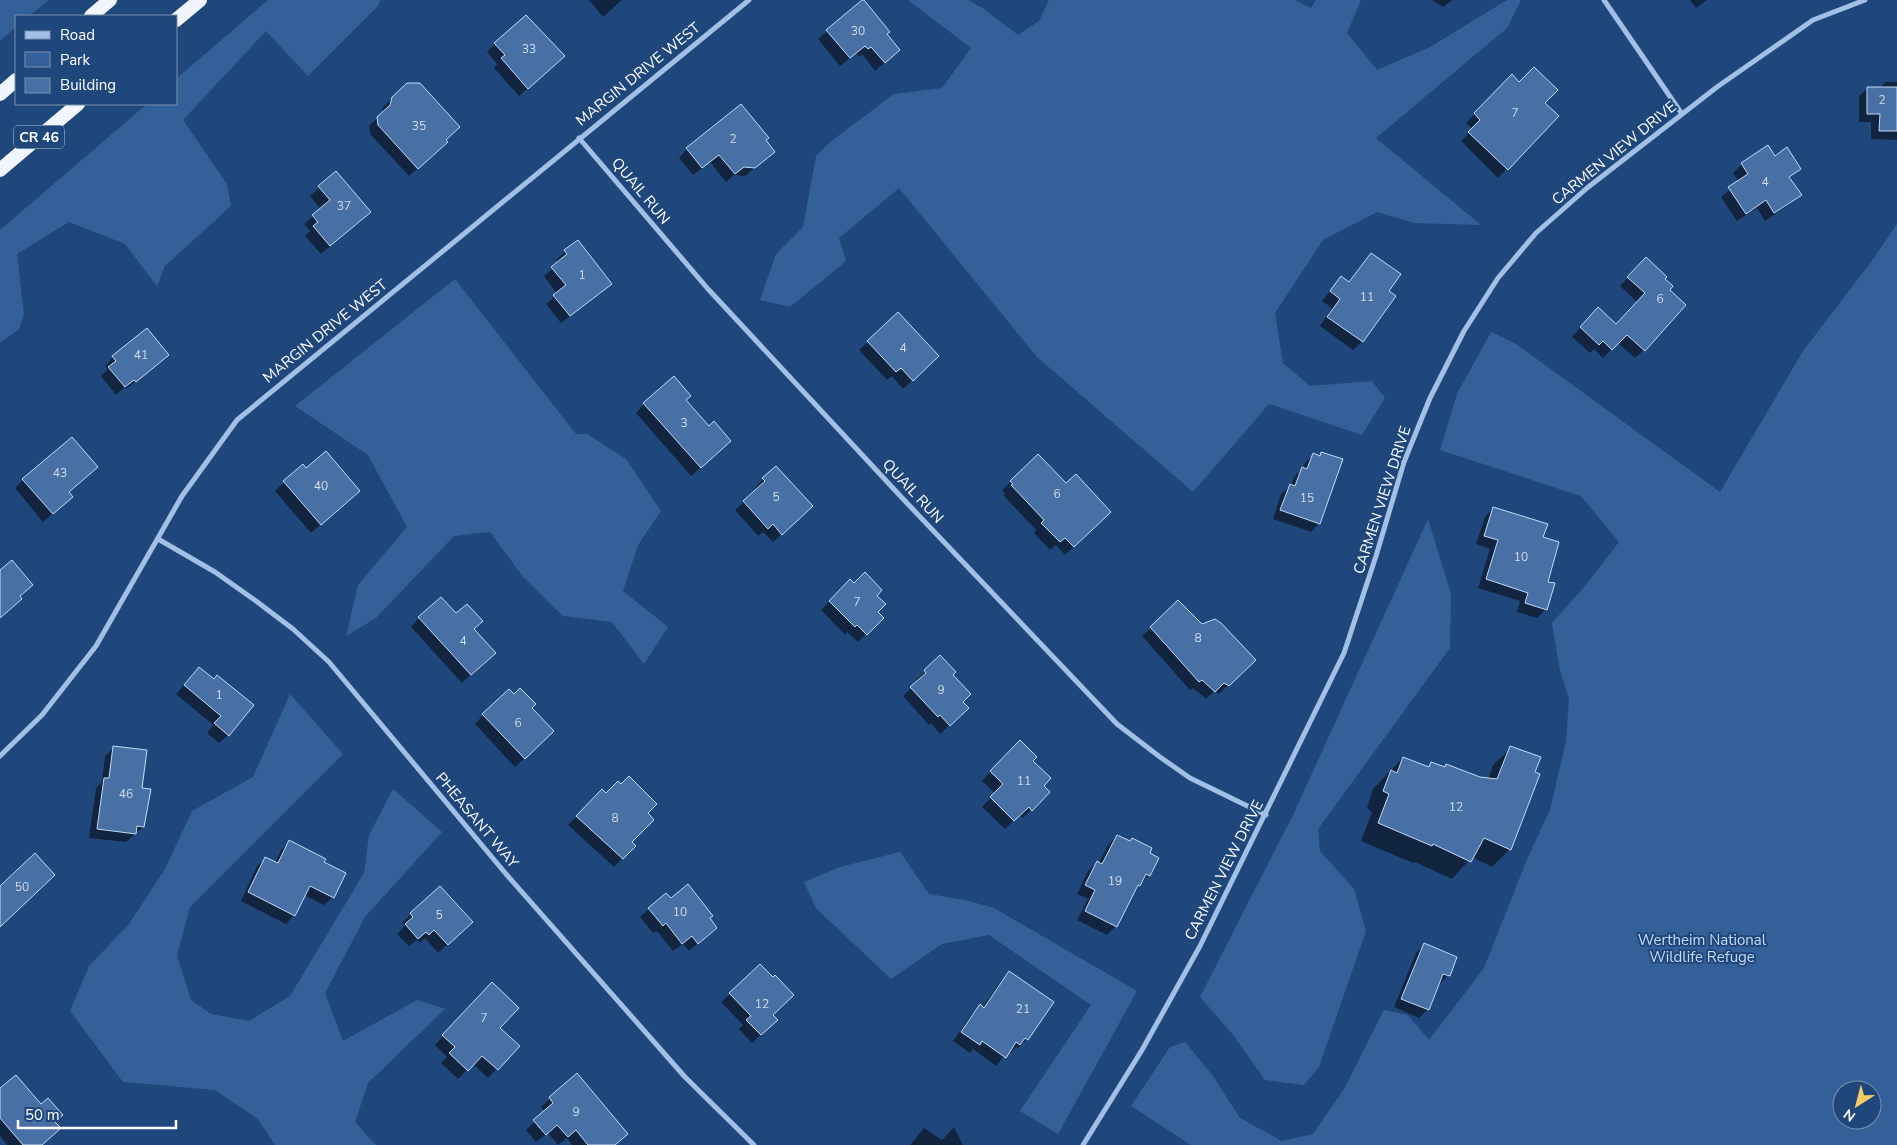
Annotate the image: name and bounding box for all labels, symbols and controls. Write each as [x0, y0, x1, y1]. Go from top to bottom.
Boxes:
legend [15, 15, 178, 105]
street label: MARGIN DRIVE WEST [572, 18, 704, 130]
house number: 30 [851, 23, 865, 39]
text: Road [60, 25, 95, 45]
house number: 33 [522, 41, 536, 57]
text: Park [60, 50, 90, 70]
text: Building [60, 75, 116, 95]
house number: 2 [1878, 92, 1886, 108]
street label: CARMEN VIEW DRIVE [1548, 97, 1680, 209]
house number: 7 [1511, 105, 1519, 121]
house number: 35 [412, 118, 426, 134]
road number: CR 46 [14, 125, 64, 148]
house number: 2 [729, 131, 737, 147]
street label: QUAIL RUN [607, 153, 675, 229]
house number: 4 [1761, 174, 1769, 190]
house number: 37 [337, 198, 351, 214]
house number: 1 [578, 267, 586, 283]
street label: MARGIN DRIVE WEST [259, 275, 391, 387]
house number: 11 [1360, 289, 1374, 305]
house number: 6 [1656, 291, 1664, 307]
house number: 4 [899, 340, 907, 356]
house number: 41 [134, 347, 148, 363]
house number: 3 [680, 415, 688, 431]
street label: CARMEN VIEW DRIVE [1349, 423, 1415, 577]
street label: QUAIL RUN [878, 454, 948, 528]
house number: 43 [53, 465, 67, 481]
house number: 40 [314, 478, 328, 494]
house number: 6 [1053, 486, 1061, 502]
house number: 5 [772, 489, 780, 505]
house number: 15 [1300, 490, 1314, 506]
house number: 10 [1514, 549, 1528, 565]
house number: 7 [853, 594, 861, 610]
house number: 8 [1194, 630, 1202, 646]
house number: 4 [459, 633, 467, 649]
house number: 9 [937, 682, 945, 698]
house number: 1 [215, 687, 223, 703]
house number: 6 [514, 715, 522, 731]
street label: PHEASANT WAY [431, 768, 524, 873]
house number: 11 [1017, 773, 1031, 789]
house number: 46 [119, 786, 133, 802]
street label: CARMEN VIEW DRIVE [1180, 797, 1268, 943]
house number: 12 [1449, 799, 1463, 815]
house number: 8 [611, 810, 619, 826]
house number: 19 [1108, 873, 1122, 889]
house number: 50 [15, 879, 29, 895]
house number: 10 [673, 904, 687, 920]
house number: 5 [435, 907, 443, 923]
park label: Wertheim National Wildlife Refuge [1638, 930, 1767, 967]
house number: 12 [755, 996, 769, 1012]
house number: 21 [1016, 1001, 1030, 1017]
house number: 7 [480, 1010, 488, 1026]
north arrow [1832, 1080, 1882, 1130]
scale bar [18, 1098, 175, 1130]
house number: 9 [572, 1104, 580, 1120]
text: N [1840, 1104, 1859, 1126]
text: 50 m [25, 1105, 60, 1125]

